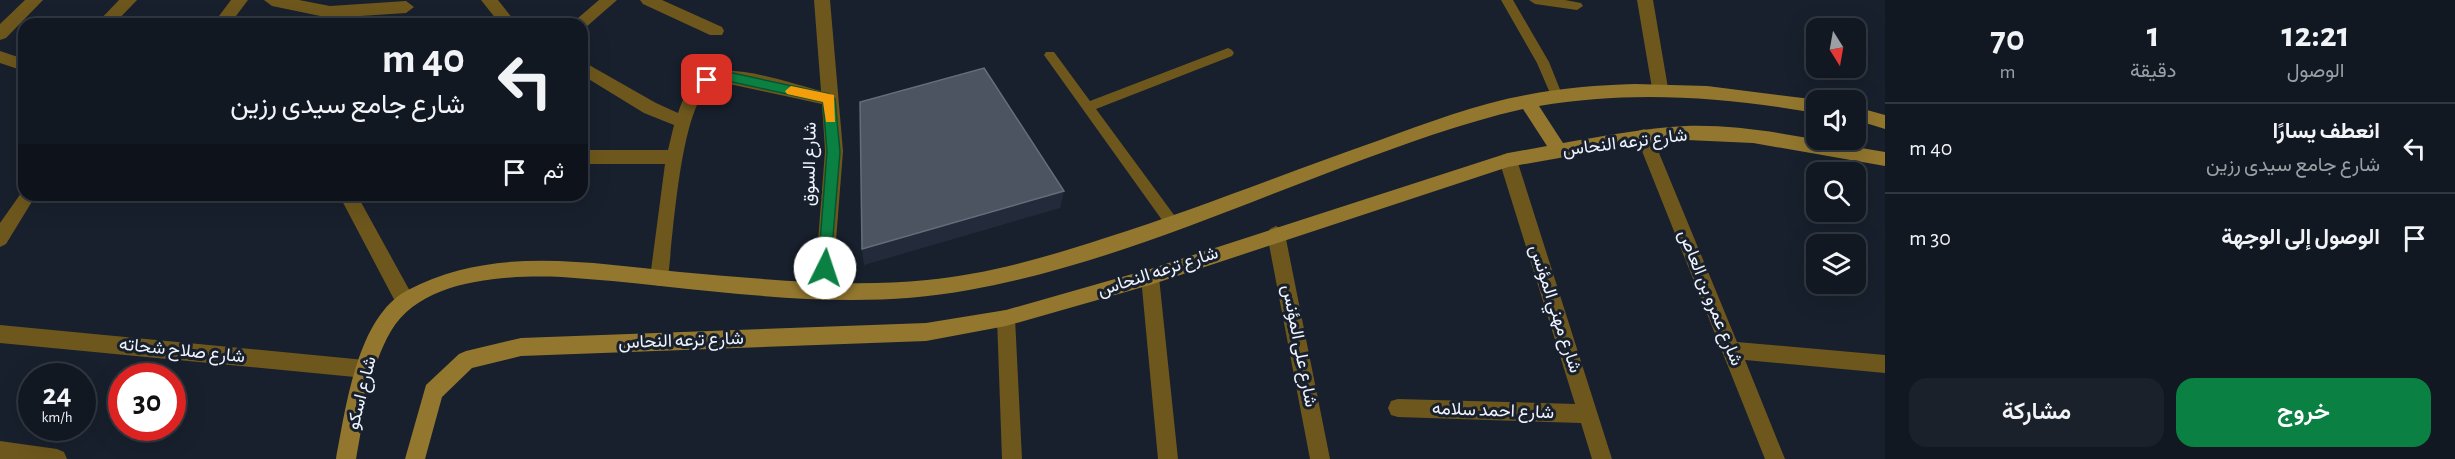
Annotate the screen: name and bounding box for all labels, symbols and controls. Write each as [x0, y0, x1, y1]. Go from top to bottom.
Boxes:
text: 1 [2147, 17, 2160, 53]
text: 12:21 [2282, 17, 2350, 53]
north arrow [1806, 18, 1866, 78]
map controls [1806, 18, 1866, 294]
text: 70 [1990, 21, 2025, 57]
text: 40 m [382, 38, 465, 80]
icon: left [486, 42, 564, 120]
pin [681, 54, 732, 105]
text: دقيقة [2130, 61, 2176, 81]
text: الوصول [2287, 61, 2344, 81]
text: m [1999, 62, 2015, 82]
icon: arrive [690, 63, 723, 96]
button: sound [1806, 90, 1866, 150]
text: شارع جامع سيدى رزين [230, 91, 465, 118]
text: انعطف يسارًا [2273, 120, 2380, 142]
street label: شارع السوق [800, 122, 822, 206]
street label: شارع ترعه النحاس [1562, 126, 1689, 162]
icon: left [2398, 132, 2431, 165]
text: 40 m [1909, 137, 1952, 159]
text: شارع جامع سيدى رزين [2206, 155, 2380, 175]
icon: arrive [498, 156, 531, 189]
text: ثم [543, 160, 564, 182]
button: search [1806, 162, 1866, 222]
icon: arrive [2398, 222, 2431, 255]
text: الوصول إلى الوجهة [2221, 226, 2380, 248]
text: 30 m [1909, 227, 1951, 249]
street label: شارع عمرو بن العاص [1673, 228, 1745, 369]
button: layers [1806, 234, 1866, 294]
position arrow [793, 236, 857, 300]
street label: شارع مهني المؤنس [1521, 243, 1584, 377]
street label: شارع ترعه النحاس [1095, 244, 1221, 302]
street label: شارع على المؤنس [1276, 283, 1320, 409]
street label: شارع ترعه النحاس [618, 330, 744, 354]
street label: شارع صلاح شحاته [118, 335, 246, 369]
street label: شارع اسكو [344, 355, 382, 432]
speed limit sign: 30 [108, 363, 186, 441]
button: مشاركة [1909, 378, 2164, 447]
button: خروج [2176, 378, 2431, 447]
text: 24 [42, 380, 72, 410]
street label: شارع احمد سلامه [1432, 400, 1554, 424]
text: km/h [42, 410, 72, 425]

